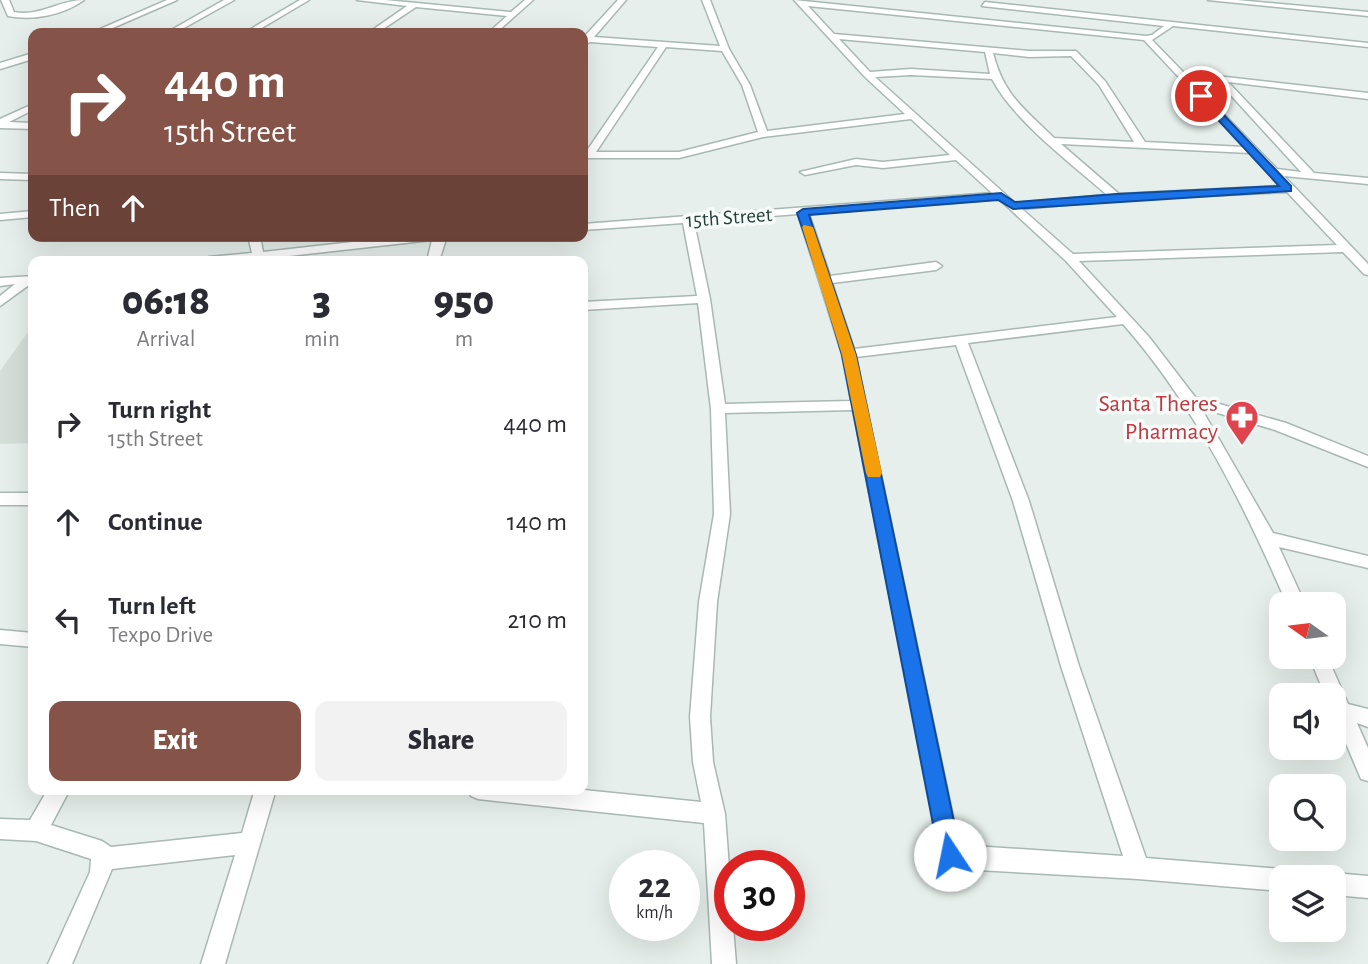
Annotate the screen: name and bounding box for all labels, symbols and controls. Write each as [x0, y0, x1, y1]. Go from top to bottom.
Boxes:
icon: right [49, 56, 140, 147]
text: 440 m [164, 58, 286, 107]
pin [1171, 66, 1231, 126]
icon: arrive [1182, 77, 1220, 115]
text: 15th Street [164, 116, 296, 148]
icon: ahead [114, 189, 152, 227]
text: Then [49, 195, 100, 221]
street label: 15th Street [685, 204, 773, 231]
text: 06:18 [122, 280, 210, 322]
text: 3 [313, 280, 331, 322]
text: 950 [434, 280, 494, 322]
text: Arrival [136, 328, 196, 351]
text: min [304, 328, 340, 351]
text: m [455, 328, 473, 351]
place label: Santa Theres Pharmacy [1098, 392, 1218, 444]
text: Turn right [108, 397, 211, 423]
pharmacy icon: Santa Theres Pharmacy [1223, 398, 1261, 447]
icon: right [49, 405, 87, 443]
text: 440 m [503, 411, 567, 437]
text: 15th Street [108, 428, 203, 451]
icon: ahead [49, 503, 87, 541]
text: Continue [108, 509, 203, 535]
text: 140 m [507, 509, 567, 535]
north arrow [1269, 592, 1346, 668]
map controls [1269, 592, 1346, 942]
text: Turn left [108, 593, 196, 619]
icon: left [49, 601, 87, 639]
text: 210 m [507, 607, 567, 633]
text: Texpo Drive [108, 624, 213, 647]
button: sound [1269, 683, 1346, 760]
button: Exit [49, 701, 301, 781]
button: Share [315, 701, 567, 781]
button: search [1269, 774, 1346, 851]
position arrow [913, 818, 987, 892]
speed limit sign: 30 [714, 850, 805, 941]
button: layers [1269, 865, 1346, 942]
text: 22 [638, 869, 671, 904]
text: km/h [636, 904, 673, 922]

